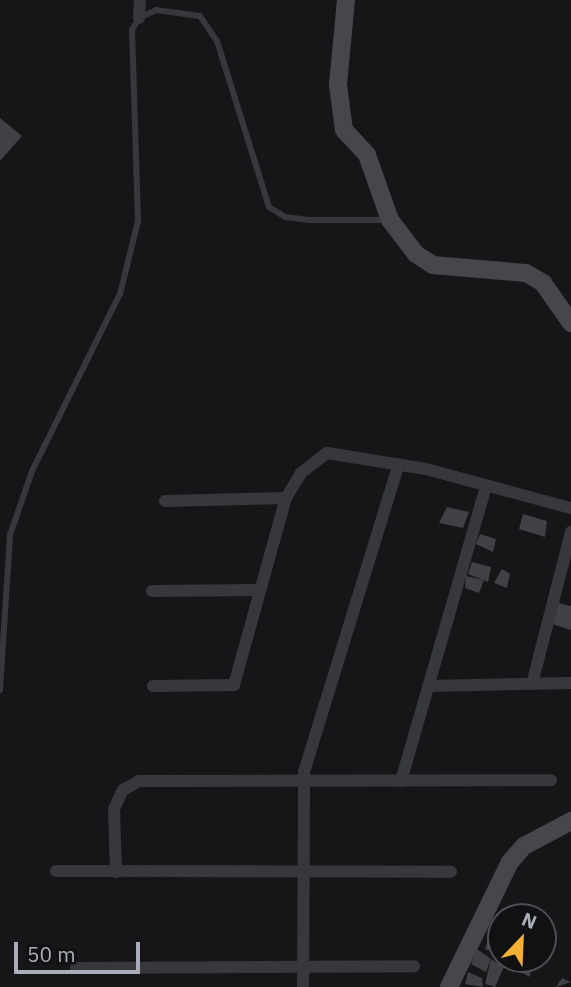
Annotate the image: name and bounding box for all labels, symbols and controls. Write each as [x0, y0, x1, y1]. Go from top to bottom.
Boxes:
north arrow [487, 903, 557, 973]
text: N [518, 907, 540, 934]
scale bar [18, 928, 144, 972]
text: 50 m [27, 940, 76, 968]

